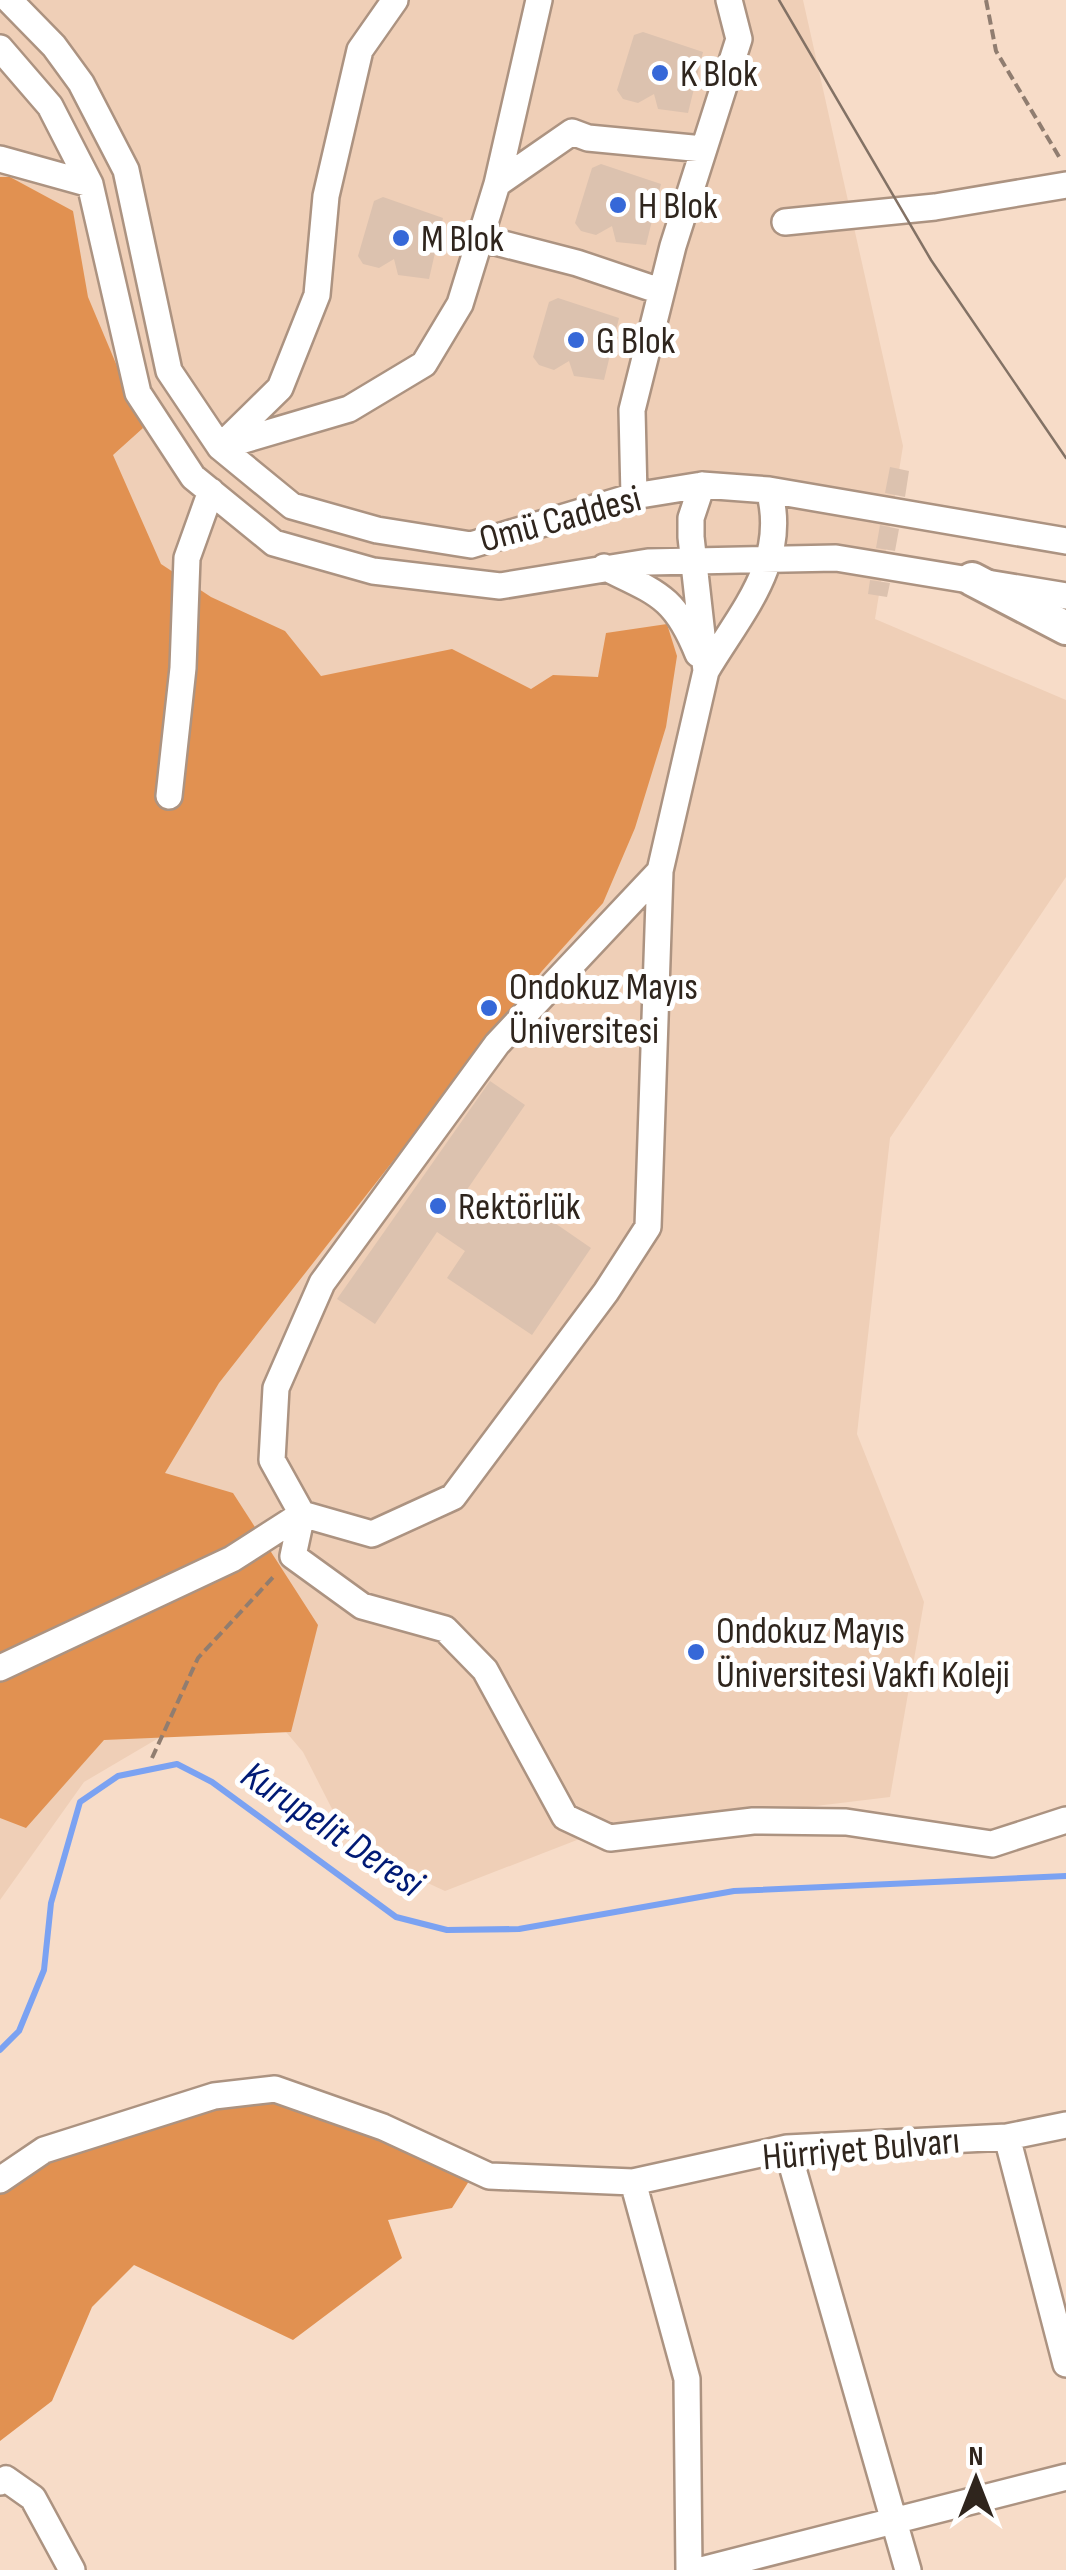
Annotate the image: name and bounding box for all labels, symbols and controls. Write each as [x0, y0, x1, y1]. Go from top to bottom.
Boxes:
place label: K Blok [680, 52, 758, 97]
marker: K Blok [649, 62, 671, 84]
place label: H Blok [638, 184, 718, 229]
marker: H Blok [607, 194, 629, 216]
place label: M Blok [421, 217, 504, 262]
marker: M Blok [390, 227, 412, 249]
place label: G Blok [596, 319, 676, 364]
marker: G Blok [565, 329, 587, 351]
street label: Omü Caddesi [475, 476, 646, 563]
place label: Ondokuz Mayıs Üniversitesi [509, 965, 698, 1054]
marker: Ondokuz Mayıs Üniversitesi [478, 997, 500, 1019]
place label: Rektörlük [458, 1185, 581, 1230]
marker: Rektörlük [427, 1195, 449, 1217]
place label: Ondokuz Mayıs Üniversitesi Vakfı Koleji [716, 1609, 1010, 1698]
marker: Ondokuz Mayıs Üniversitesi Vakfı Koleji [685, 1641, 707, 1663]
water label: Kurupelit Deresi [232, 1751, 433, 1909]
street label: Hürriyet Bulvarı [761, 2118, 962, 2181]
north arrow [926, 2430, 1026, 2530]
text: N [969, 2440, 983, 2473]

